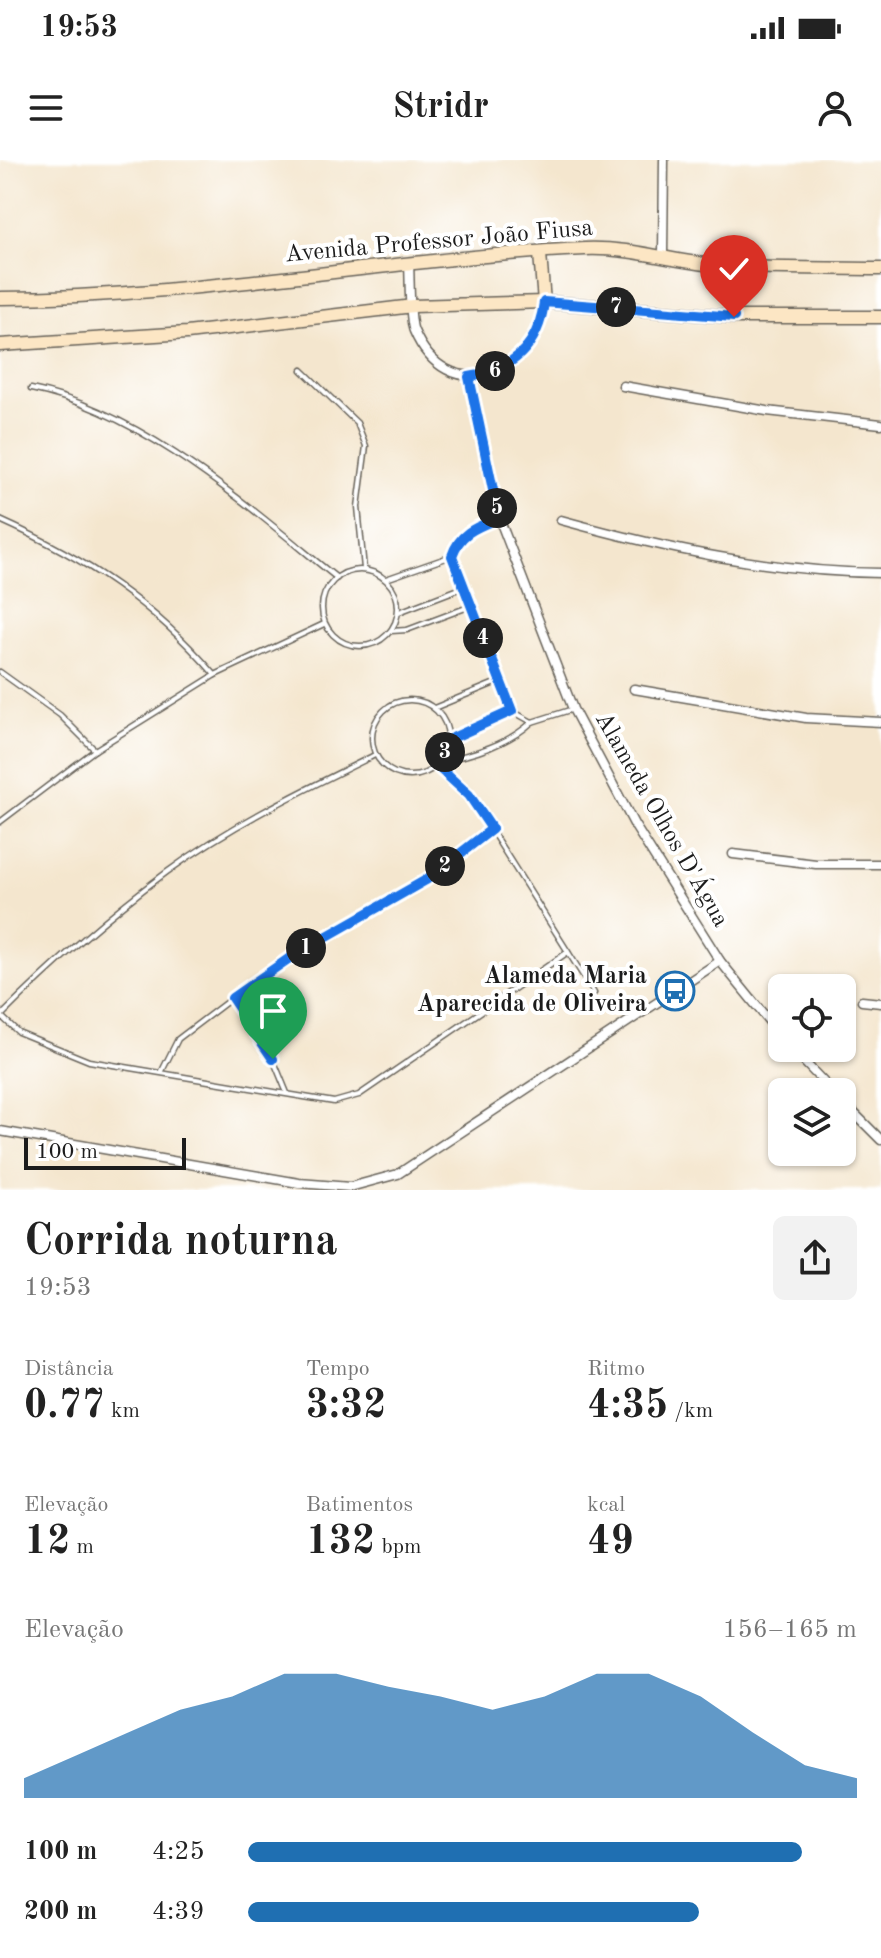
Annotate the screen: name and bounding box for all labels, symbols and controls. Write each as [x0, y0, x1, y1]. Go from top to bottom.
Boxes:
text: 19:53 [40, 13, 118, 43]
icon: menu [24, 86, 68, 130]
icon: person [813, 86, 857, 130]
text: Stridr [392, 90, 489, 126]
street label: Avenida Professor João Fiusa [284, 217, 594, 267]
pin [700, 235, 768, 317]
icon: check [712, 247, 756, 291]
pin: 7 [596, 287, 636, 327]
text: 7 [610, 296, 622, 318]
pin: 6 [475, 351, 515, 391]
text: 6 [489, 360, 501, 382]
pin: 5 [477, 488, 517, 528]
text: 5 [491, 497, 503, 519]
pin: 4 [463, 618, 503, 658]
text: 4 [477, 627, 489, 649]
street label: Alameda Olhos D'Água [590, 706, 736, 932]
pin: 3 [425, 732, 465, 772]
text: 3 [439, 741, 451, 763]
pin: 2 [425, 846, 465, 886]
text: 2 [439, 855, 451, 877]
pin: 1 [286, 928, 326, 968]
text: 1 [300, 937, 312, 959]
place label: Alameda Maria Aparecida de Oliveira [417, 965, 647, 1017]
bus stop icon: Alameda Maria Aparecida de Oliveira [654, 970, 696, 1012]
map controls [768, 974, 856, 1166]
button: locate [768, 974, 856, 1062]
pin [239, 977, 307, 1059]
icon: arrive [251, 989, 295, 1033]
button: layers [768, 1078, 856, 1166]
scale bar [24, 1134, 186, 1170]
text: 100 m [36, 1141, 98, 1163]
button: share [773, 1216, 857, 1300]
text: Corrida noturna [24, 1220, 338, 1264]
text: 19:53 [24, 1275, 92, 1301]
text: Distância [24, 1358, 114, 1380]
text: Tempo [306, 1358, 370, 1380]
text: Ritmo [587, 1358, 645, 1380]
text: 0.77 [24, 1387, 105, 1427]
text: 3:32 [306, 1387, 386, 1427]
text: 4:35 [587, 1387, 668, 1427]
text: km [105, 1400, 140, 1422]
text: /km [668, 1400, 713, 1422]
text: Elevação [24, 1494, 108, 1516]
text: Batimentos [306, 1494, 413, 1516]
text: kcal [587, 1494, 625, 1516]
text: 12 [24, 1523, 70, 1563]
text: 132 [306, 1523, 375, 1563]
text: 49 [587, 1523, 634, 1563]
text: m [70, 1536, 94, 1558]
text: bpm [375, 1536, 422, 1558]
text: Elevação [24, 1617, 124, 1643]
text: 156–165 m [722, 1617, 857, 1643]
text: 100 m [24, 1839, 97, 1865]
text: 4:25 [152, 1839, 205, 1865]
text: 200 m [24, 1899, 97, 1925]
text: 4:39 [152, 1899, 205, 1925]

